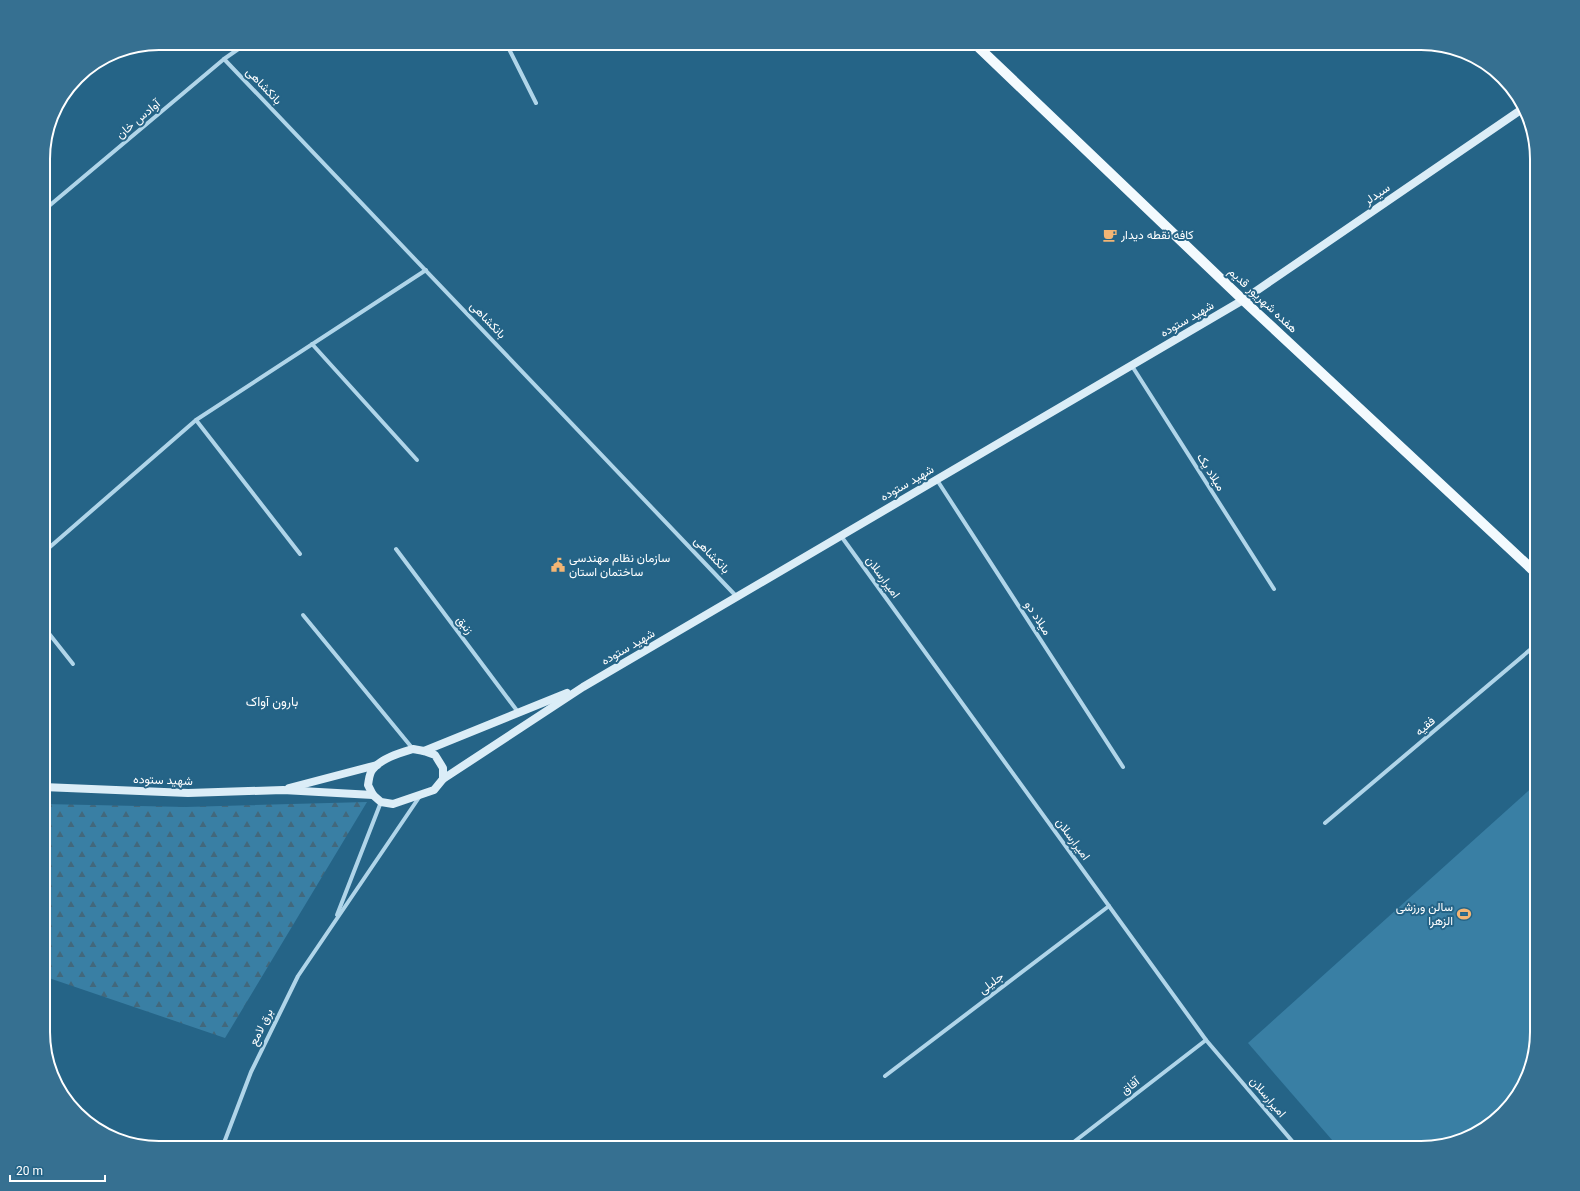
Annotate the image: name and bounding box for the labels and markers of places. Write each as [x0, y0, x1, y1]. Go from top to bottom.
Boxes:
cafe icon: کافه نقطه دیدار [1102, 227, 1118, 243]
place label: کافه نقطه دیدار [1120, 228, 1194, 243]
place label: سازمان نظام مهندسی ساختمان استان [569, 551, 670, 579]
public building icon: سازمان نظام مهندسی ساختمان استان [550, 557, 566, 573]
place label: سالن ورزشی الزهرا [1396, 900, 1453, 929]
sports icon: سالن ورزشی الزهرا [1456, 906, 1472, 922]

